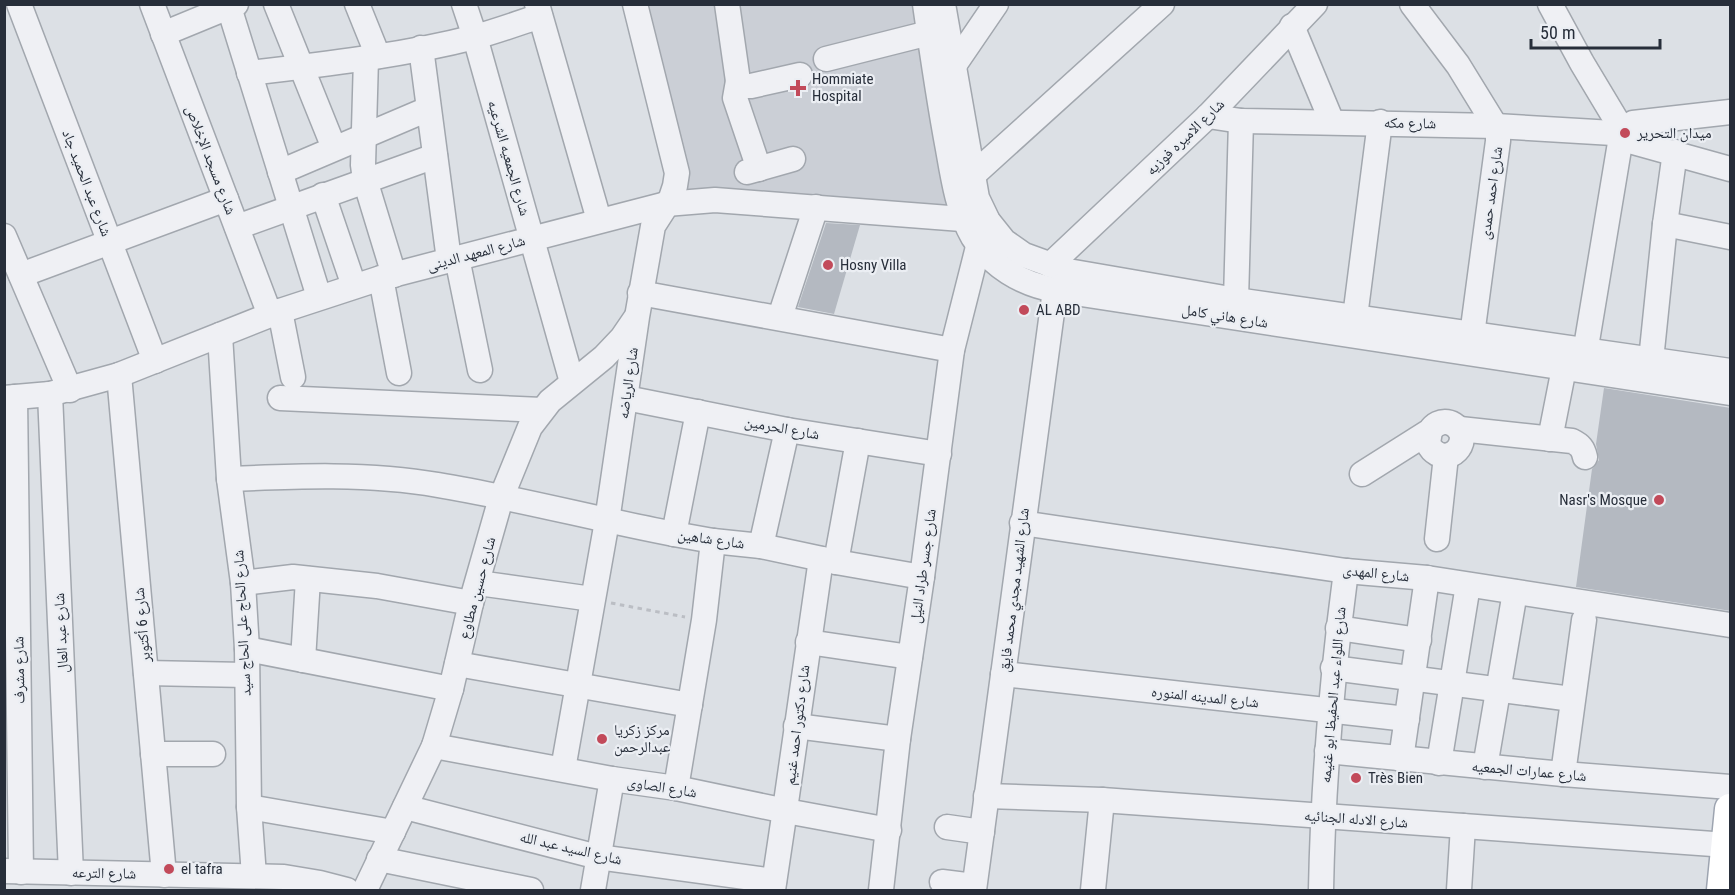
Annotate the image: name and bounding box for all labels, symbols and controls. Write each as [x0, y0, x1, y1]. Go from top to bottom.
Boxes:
scale bar [1531, 12, 1660, 50]
text: 50 m [1540, 22, 1575, 43]
place label: Hommiate Hospital [812, 70, 874, 105]
marker: Hommiate Hospital [789, 79, 807, 97]
street label: شارع الاميره فوزيه [1142, 95, 1229, 180]
street label: شارع الجمعيه الشرعيه [483, 98, 534, 218]
street label: شارع مسجد الإخلاص [181, 103, 240, 218]
street label: شارع مكه [1384, 114, 1437, 133]
place label: ميدان التحرير [1636, 124, 1712, 143]
marker: ميدان التحرير [1618, 126, 1632, 140]
street label: شارع عبد الحميد جاد [57, 127, 116, 239]
street label: شارع احمد حمدى [1476, 145, 1507, 241]
street label: شارع المعهد الدينى [425, 231, 528, 276]
place label: Hosny Villa [840, 256, 907, 274]
marker: Hosny Villa [821, 258, 835, 272]
street label: شارع هاني كامل [1180, 300, 1269, 334]
place label: AL ABD [1036, 301, 1081, 319]
marker: AL ABD [1017, 303, 1031, 317]
street label: شارع الرياضه [614, 346, 643, 420]
street label: شارع الحرمين [743, 413, 821, 444]
place label: Nasr's Mosque [1559, 491, 1647, 509]
marker: Nasr's Mosque [1652, 493, 1666, 507]
street label: شارع جسر طراد النيل [906, 507, 941, 625]
street label: شارع الشهيد مجدي محمد فايق [995, 507, 1036, 674]
street label: شارع شاهين [676, 525, 746, 554]
street label: شارع حسين مطاوع [455, 535, 500, 641]
street label: شارع الحاج على الحاج سيد [229, 549, 256, 697]
street label: شارع المهدى [1342, 561, 1410, 586]
street label: شارع 6 أكتوبر [130, 587, 155, 664]
street label: شارع عبد العال [50, 592, 73, 673]
street label: شارع اللواء عبد الحفيظ ابو غنيمه [1316, 606, 1351, 784]
street label: شارع مشرف [9, 636, 30, 704]
street label: شارع دكتور احمد غنيم [781, 664, 814, 786]
street label: شارع المدينه المنوره [1150, 682, 1260, 713]
place label: مركز زكريا عبدالرحمن [614, 721, 671, 757]
marker: مركز زكريا عبدالرحمن [595, 732, 609, 746]
street label: شارع عمارات الجمعيه [1471, 757, 1587, 786]
place label: Très Bien [1368, 769, 1423, 787]
marker: Très Bien [1349, 771, 1363, 785]
street label: شارع الصاوى [626, 773, 698, 802]
street label: شارع الادله الجنائيه [1303, 806, 1409, 833]
street label: شارع السيد عبد الله [518, 827, 624, 870]
place label: el tafra [181, 860, 223, 878]
marker: el tafra [162, 862, 176, 876]
street label: شارع الترعه [72, 863, 137, 884]

